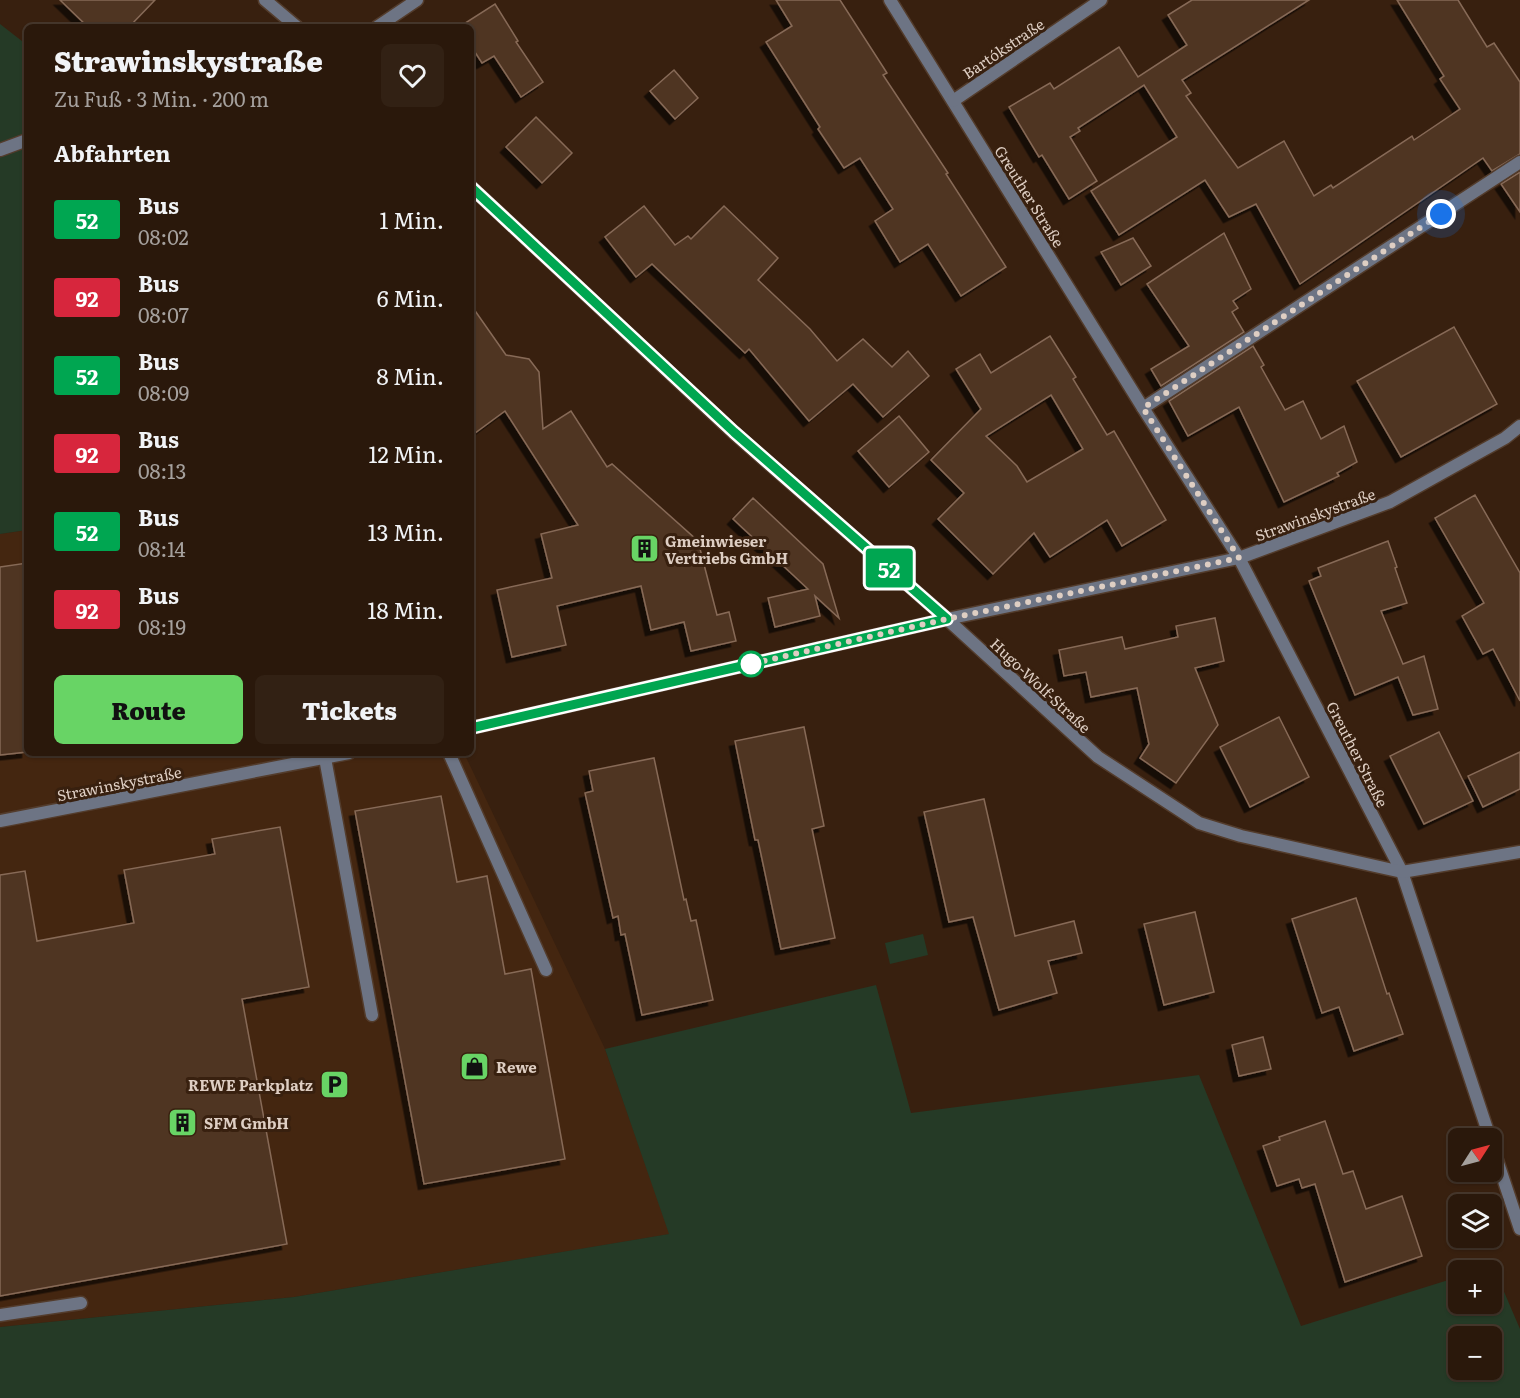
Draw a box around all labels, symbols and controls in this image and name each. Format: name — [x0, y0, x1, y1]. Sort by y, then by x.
street label: Bartókstraße — [958, 12, 1049, 84]
text: Strawinskystraße — [54, 39, 323, 81]
button: heart — [381, 44, 444, 107]
text: Zu Fuß · 3 Min. · 200 m — [54, 83, 269, 113]
text: Abfahrten — [54, 136, 171, 169]
street label: Greuther Straße — [989, 141, 1071, 252]
text: Bus — [138, 188, 179, 221]
your location — [1426, 199, 1456, 229]
text: 1 Min. — [380, 203, 444, 236]
text: 52 — [76, 204, 98, 235]
text: 08:02 — [138, 221, 189, 251]
text: Bus — [138, 266, 179, 299]
text: 6 Min. — [377, 281, 444, 314]
text: 92 — [75, 282, 99, 313]
text: 08:07 — [138, 299, 189, 329]
text: Bus — [138, 344, 179, 377]
text: 8 Min. — [376, 359, 444, 392]
text: 52 — [76, 360, 98, 391]
text: 08:09 — [138, 377, 189, 407]
text: Bus — [138, 422, 179, 455]
text: 12 Min. — [368, 437, 444, 470]
text: 92 — [75, 438, 99, 469]
text: 08:13 — [138, 455, 186, 485]
street label: Strawinskystraße — [1252, 481, 1379, 546]
text: Bus — [138, 500, 179, 533]
text: 13 Min. — [368, 515, 444, 548]
text: 52 — [76, 516, 98, 547]
place label: Gmeinwieser Vertriebs GmbH — [665, 529, 788, 569]
text: 08:14 — [138, 533, 186, 563]
building icon: Gmeinwieser Vertriebs GmbH — [628, 533, 660, 565]
line badge: 52 — [862, 548, 916, 588]
text: 52 — [878, 553, 900, 584]
text: Bus — [138, 578, 179, 611]
text: 18 Min. — [367, 593, 444, 626]
text: 92 — [75, 594, 99, 625]
text: 08:19 — [138, 611, 186, 641]
street label: Hugo-Wolf-Straße — [985, 632, 1097, 738]
unlabelled marker — [738, 651, 764, 677]
button: Route — [54, 675, 243, 744]
button: Tickets — [255, 675, 444, 744]
street label: Greuther Straße — [1321, 697, 1395, 811]
street label: Strawinskystraße — [55, 760, 183, 806]
shop icon: Rewe — [459, 1050, 491, 1082]
place label: Rewe — [496, 1055, 537, 1078]
parking icon: REWE Parkplatz — [318, 1068, 350, 1100]
place label: REWE Parkplatz — [188, 1073, 313, 1096]
building icon: SFM GmbH — [167, 1106, 199, 1138]
place label: SFM GmbH — [204, 1111, 289, 1134]
north arrow — [1448, 1128, 1502, 1182]
map controls — [1448, 1128, 1502, 1380]
button: layers — [1448, 1194, 1502, 1248]
button: + — [1448, 1260, 1502, 1314]
button: − — [1448, 1326, 1502, 1380]

